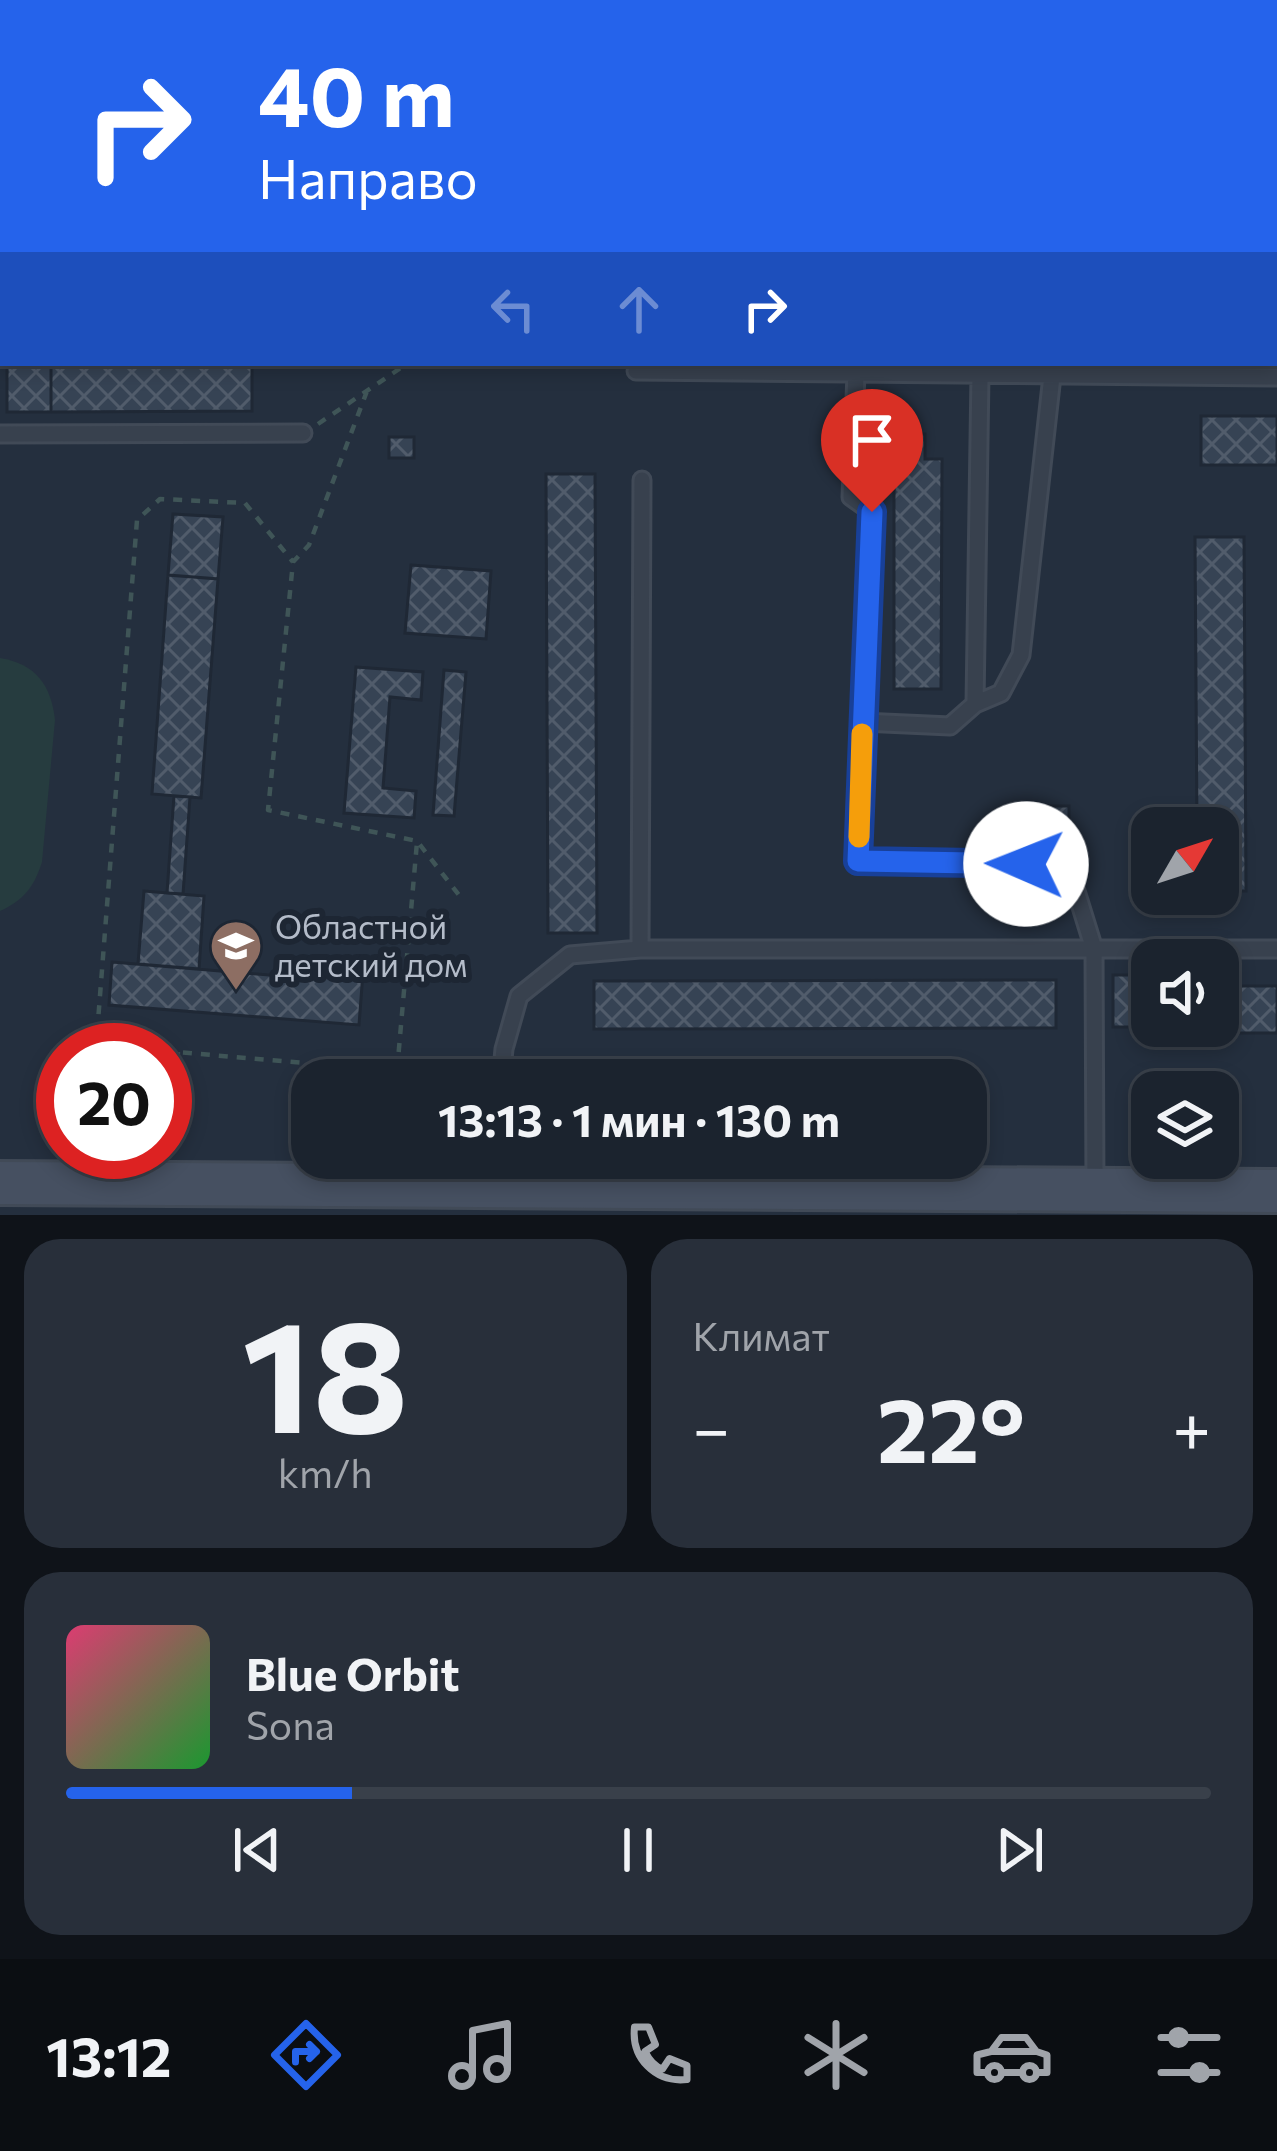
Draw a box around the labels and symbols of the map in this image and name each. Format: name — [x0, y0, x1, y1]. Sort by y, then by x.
pin — [821, 389, 923, 512]
position arrow — [963, 801, 1089, 927]
north arrow — [1131, 807, 1239, 915]
place label: Областной детский дом — [275, 905, 468, 984]
school or university icon: Областной детский дом — [208, 918, 264, 992]
speed limit sign: 20 — [36, 1023, 192, 1179]

